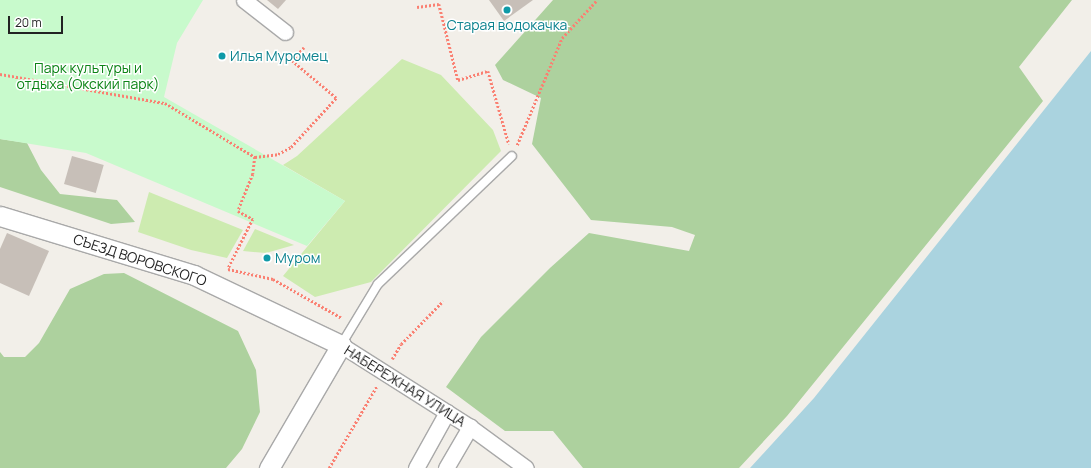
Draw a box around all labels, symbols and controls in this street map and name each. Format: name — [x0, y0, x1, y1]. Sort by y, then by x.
marker: Старая водокачка — [502, 5, 512, 15]
scale bar — [10, 8, 65, 34]
text: 20 m — [15, 14, 42, 31]
place label: Старая водокачка — [447, 17, 567, 33]
place label: Илья Муромец — [230, 48, 328, 64]
marker: Илья Муромец — [217, 51, 227, 61]
park label: Парк культуры и отдыха (Окский парк) — [17, 60, 159, 92]
street label: СЪЕЗД ВОРОВСКОГО — [71, 231, 209, 289]
place label: Муром — [275, 250, 320, 266]
marker: Муром — [262, 253, 272, 263]
street label: НАБЕРЕЖНАЯ УЛИЦА — [341, 342, 469, 430]

